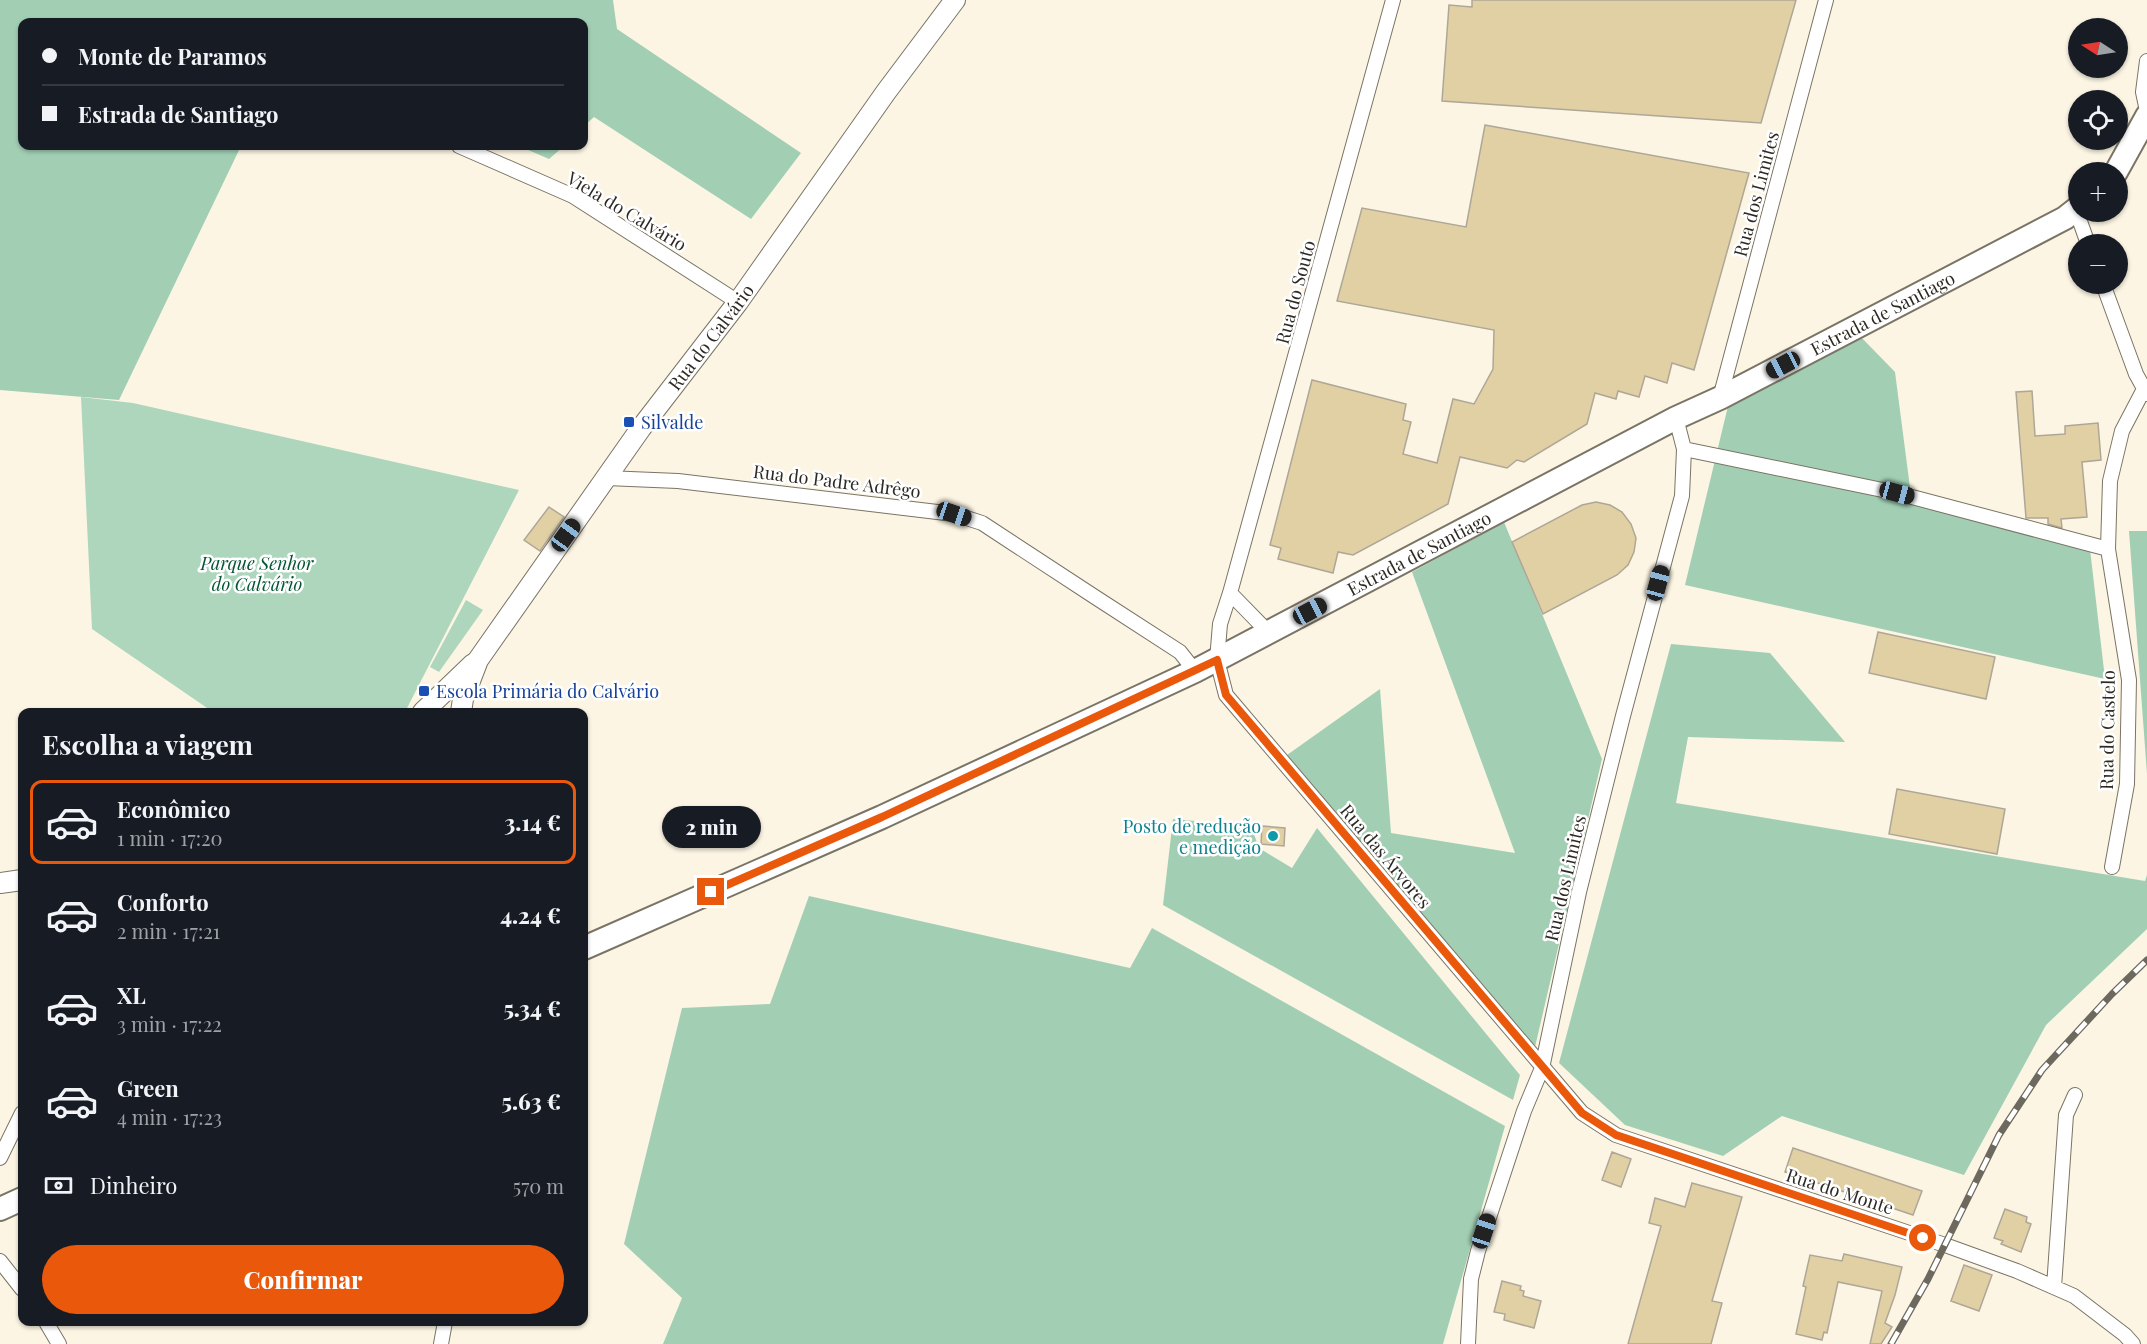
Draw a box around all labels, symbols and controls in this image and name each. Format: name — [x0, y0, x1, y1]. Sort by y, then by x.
north arrow — [2068, 18, 2128, 78]
map controls — [2068, 18, 2128, 294]
text: Monte de Paramos — [78, 41, 267, 71]
button: locate — [2068, 90, 2128, 150]
text: Estrada de Santiago — [78, 99, 279, 129]
street label: Rua dos Limites — [1728, 129, 1784, 259]
button: + — [2068, 162, 2128, 222]
street label: Viela do Calvário — [562, 165, 691, 256]
button: − — [2068, 234, 2128, 294]
street label: Rua do Souto — [1270, 237, 1320, 347]
street label: Estrada de Santiago — [1806, 266, 1959, 361]
street label: Rua do Calvário — [662, 279, 759, 395]
car — [1763, 349, 1803, 381]
place label: Silvalde — [641, 410, 703, 434]
marker: Silvalde — [622, 415, 636, 429]
street label: Rua do Padre Adrêgo — [752, 459, 922, 503]
car — [1877, 480, 1917, 506]
car — [934, 500, 974, 528]
street label: Estrada de Santiago — [1343, 505, 1495, 601]
car — [548, 515, 584, 555]
park label: Parque Senhor do Calvário — [200, 551, 315, 596]
car — [1645, 563, 1671, 603]
car — [1290, 595, 1330, 627]
street label: Rua do Castelo — [2094, 670, 2120, 790]
place label: Escola Primária do Calvário — [436, 679, 659, 703]
marker: Escola Primária do Calvário — [417, 684, 431, 698]
text: Escolha a viagem — [42, 726, 253, 762]
text: Econômico — [117, 794, 230, 824]
icon: car — [45, 795, 99, 849]
street label: Rua das Árvores — [1335, 799, 1437, 913]
callout: 2 min — [662, 805, 760, 847]
text: 3.14 € — [504, 807, 561, 837]
text: 2 min — [685, 813, 738, 840]
street label: Rua dos Limites — [1539, 813, 1591, 943]
place label: Posto de redução e medição — [1123, 814, 1261, 859]
text: 1 min · 17:20 — [117, 824, 223, 851]
marker: Posto de redução e medição — [1266, 829, 1280, 843]
route end — [697, 878, 724, 905]
text: Conforto — [117, 887, 209, 917]
icon: car — [45, 888, 99, 942]
text: 4.24 € — [500, 900, 561, 930]
text: 2 min · 17:21 — [117, 917, 220, 944]
text: XL — [117, 980, 146, 1010]
icon: car — [45, 981, 99, 1035]
text: 5.34 € — [503, 993, 561, 1023]
text: 3 min · 17:22 — [117, 1010, 222, 1037]
text: Green — [117, 1073, 179, 1103]
icon: car — [45, 1074, 99, 1128]
text: 5.63 € — [502, 1086, 561, 1116]
text: 4 min · 17:23 — [117, 1103, 222, 1130]
street label: Rua do Monte — [1783, 1162, 1897, 1220]
icon: cash — [42, 1169, 75, 1202]
text: Dinheiro — [90, 1170, 177, 1200]
text: 570 m — [513, 1172, 564, 1199]
car — [1470, 1211, 1498, 1251]
route start — [1909, 1224, 1936, 1251]
button: Confirmar — [42, 1245, 564, 1314]

